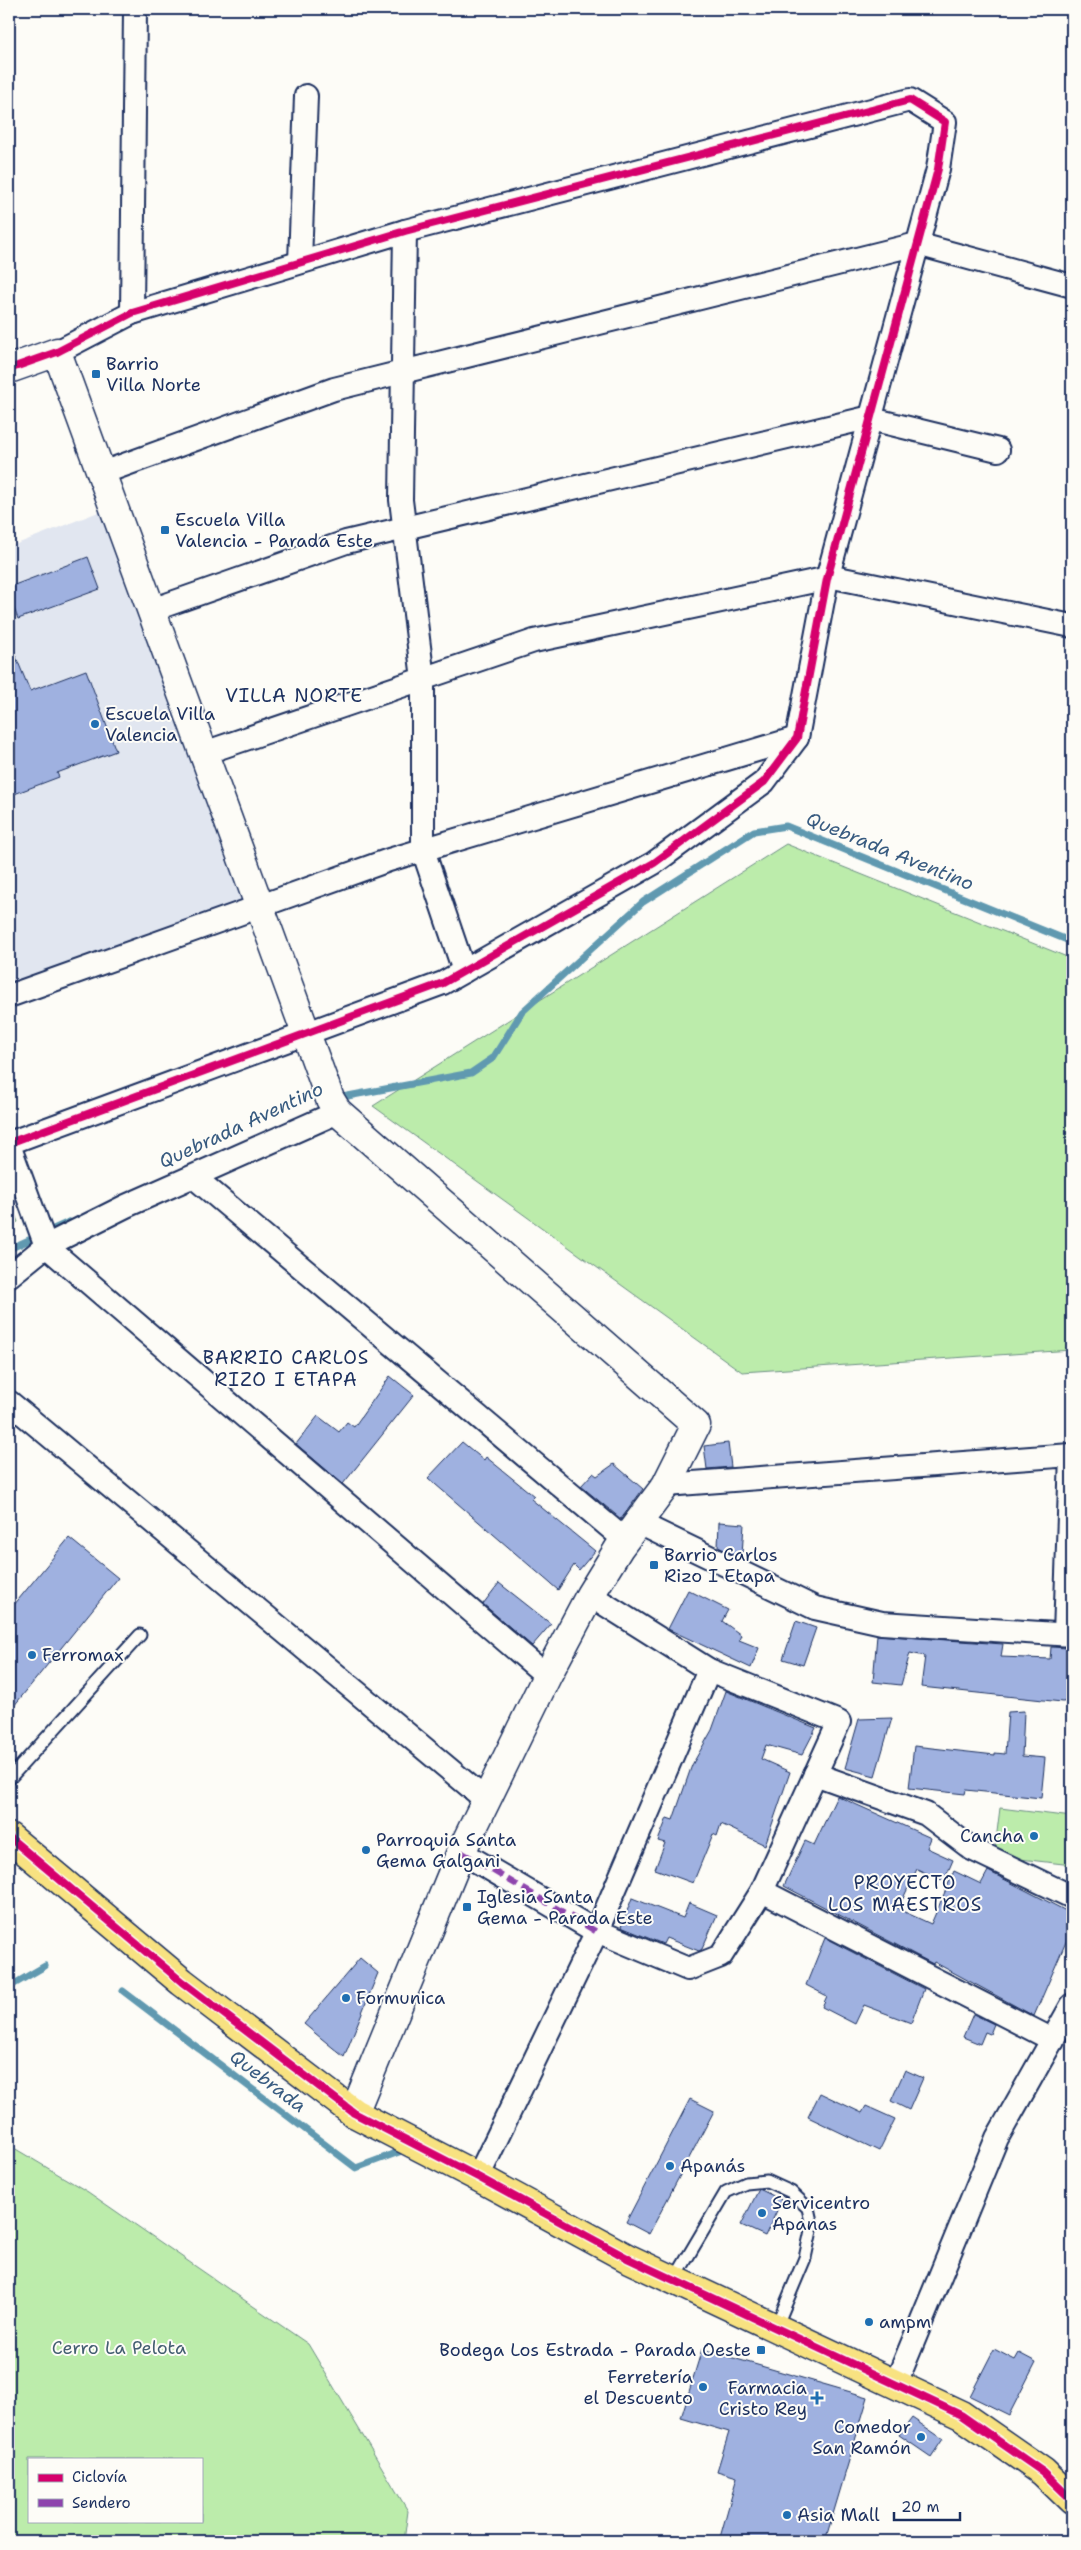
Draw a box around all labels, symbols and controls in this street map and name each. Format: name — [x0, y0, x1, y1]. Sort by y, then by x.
place label: Barrio Villa Norte — [106, 352, 201, 397]
marker: Barrio Villa Norte — [90, 368, 102, 380]
place label: Escuela Villa Valencia - Parada Este — [175, 508, 373, 553]
marker: Escuela Villa Valencia - Parada Este — [159, 524, 171, 536]
district label: VILLA NORTE — [225, 683, 363, 708]
place label: Escuela Villa Valencia — [105, 702, 215, 747]
marker: Escuela Villa Valencia — [89, 718, 101, 730]
water label: Quebrada Aventino — [803, 806, 977, 896]
water label: Quebrada Aventino — [155, 1076, 327, 1174]
district label: BARRIO CARLOS RIZO I ETAPA — [203, 1345, 369, 1392]
place label: Barrio Carlos Rizo I Etapa — [664, 1543, 778, 1588]
marker: Barrio Carlos Rizo I Etapa — [648, 1559, 660, 1571]
place label: Ferromax — [42, 1643, 124, 1667]
marker: Ferromax — [26, 1649, 38, 1661]
place label: Cancha — [960, 1824, 1024, 1848]
place label: Parroquia Santa Gema Galgani — [376, 1828, 516, 1873]
marker: Cancha — [1028, 1830, 1040, 1842]
marker: Parroquia Santa Gema Galgani — [360, 1844, 372, 1856]
district label: PROYECTO LOS MAESTROS — [828, 1870, 982, 1917]
place label: Iglesia Santa Gema - Parada Este — [477, 1885, 653, 1930]
marker: Iglesia Santa Gema - Parada Este — [461, 1901, 473, 1913]
place label: Formunica — [356, 1986, 445, 2010]
marker: Formunica — [340, 1992, 352, 2004]
water label: Quebrada — [225, 2044, 311, 2118]
place label: Apanás — [680, 2154, 746, 2178]
marker: Apanás — [664, 2160, 676, 2172]
place label: Servicentro Apanas — [772, 2191, 870, 2236]
marker: Servicentro Apanas — [756, 2207, 768, 2219]
place label: ampm — [879, 2310, 931, 2334]
marker: ampm — [863, 2316, 875, 2328]
park label: Cerro La Pelota — [52, 2336, 186, 2360]
place label: Bodega Los Estrada - Parada Oeste — [439, 2338, 751, 2362]
marker: Bodega Los Estrada - Parada Oeste — [755, 2344, 767, 2356]
place label: Ferretería el Descuento — [583, 2365, 693, 2410]
place label: Farmacia Cristo Rey — [719, 2376, 807, 2421]
marker: Ferretería el Descuento — [697, 2381, 709, 2393]
marker: Farmacia Cristo Rey — [811, 2392, 823, 2404]
place label: Comedor San Ramón — [812, 2415, 911, 2460]
marker: Comedor San Ramón — [915, 2431, 927, 2443]
legend — [28, 2458, 202, 2522]
text: Ciclovía — [72, 2467, 128, 2487]
scale bar — [894, 2490, 960, 2522]
text: Sendero — [72, 2493, 131, 2513]
text: 20 m — [901, 2497, 940, 2517]
place label: Asia Mall — [797, 2503, 880, 2527]
marker: Asia Mall — [781, 2509, 793, 2521]

